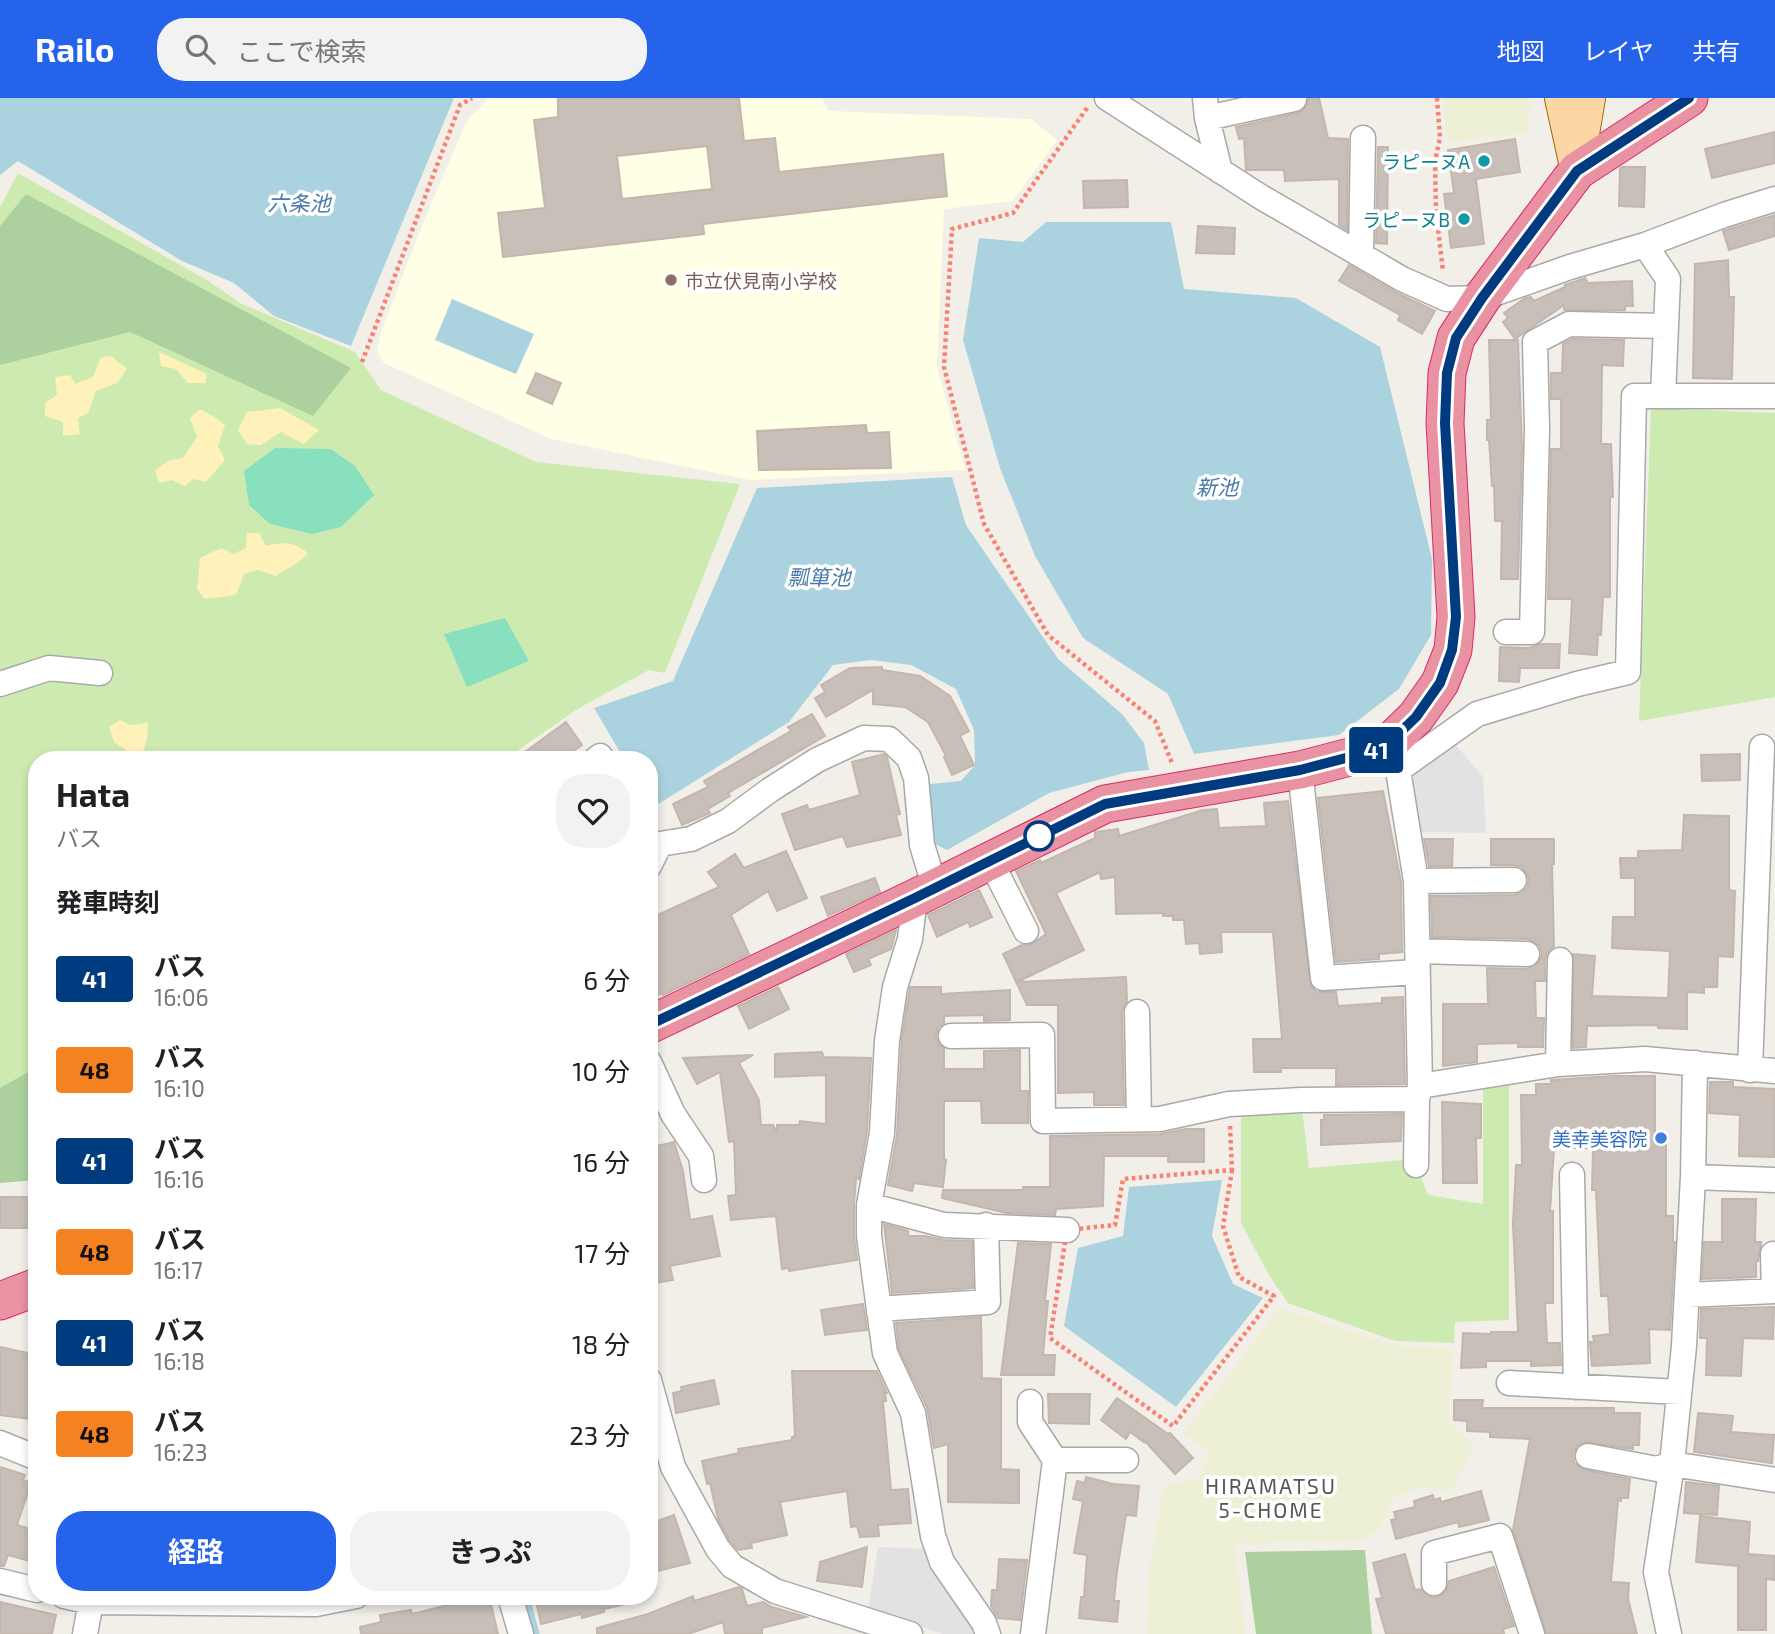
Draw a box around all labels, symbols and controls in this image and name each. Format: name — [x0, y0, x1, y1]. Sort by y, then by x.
search box — [157, 18, 647, 81]
text: Railo — [35, 29, 115, 69]
icon: search — [181, 30, 219, 68]
text: ここで検索 — [237, 35, 367, 66]
text: 地図 — [1497, 36, 1545, 65]
text: レイヤ — [1583, 36, 1654, 65]
text: 共有 — [1692, 36, 1740, 65]
place label: ラピーヌA — [1382, 150, 1470, 173]
marker: ラピーヌA — [1476, 153, 1492, 169]
water label: 六条池 — [268, 190, 332, 215]
place label: ラピーヌB — [1362, 208, 1450, 231]
marker: ラピーヌB — [1456, 211, 1472, 227]
place label: 市立伏見南小学校 — [685, 269, 837, 292]
marker: 市立伏見南小学校 — [663, 272, 679, 288]
water label: 新池 — [1196, 474, 1240, 499]
water label: 瓢箪池 — [788, 564, 852, 589]
line badge: 41 — [1344, 727, 1408, 773]
text: 41 — [1363, 735, 1389, 764]
text: Hata — [56, 774, 130, 814]
button: heart — [556, 774, 630, 848]
unlabelled marker — [1024, 821, 1054, 851]
text: バス — [56, 824, 102, 852]
text: 発車時刻 — [56, 886, 160, 917]
text: バス — [154, 950, 206, 981]
text: 41 — [82, 964, 107, 993]
text: 6 分 — [583, 964, 630, 995]
text: 16:06 — [154, 983, 209, 1011]
text: バス — [154, 1041, 206, 1072]
text: 48 — [79, 1055, 110, 1084]
text: 10 分 — [572, 1055, 630, 1086]
text: 16:10 — [154, 1074, 205, 1102]
place label: 美幸美容院 — [1552, 1127, 1647, 1150]
marker: 美幸美容院 — [1653, 1130, 1669, 1146]
text: バス — [154, 1132, 206, 1163]
text: 41 — [82, 1146, 107, 1175]
text: 16 分 — [573, 1146, 630, 1177]
text: 16:16 — [154, 1165, 204, 1193]
text: バス — [154, 1223, 206, 1254]
text: 48 — [79, 1237, 110, 1266]
text: 17 分 — [575, 1237, 630, 1268]
text: 16:17 — [154, 1256, 203, 1284]
text: バス — [154, 1314, 206, 1345]
text: 41 — [82, 1328, 107, 1357]
text: 18 分 — [572, 1328, 630, 1359]
text: 16:18 — [154, 1347, 205, 1375]
text: バス — [154, 1405, 206, 1436]
text: 48 — [79, 1419, 110, 1448]
text: 23 分 — [569, 1419, 630, 1450]
text: 16:23 — [154, 1438, 207, 1466]
district label: HIRAMATSU 5-CHOME — [1205, 1473, 1337, 1522]
button: 経路 — [56, 1511, 336, 1591]
button: きっぷ — [350, 1511, 630, 1591]

